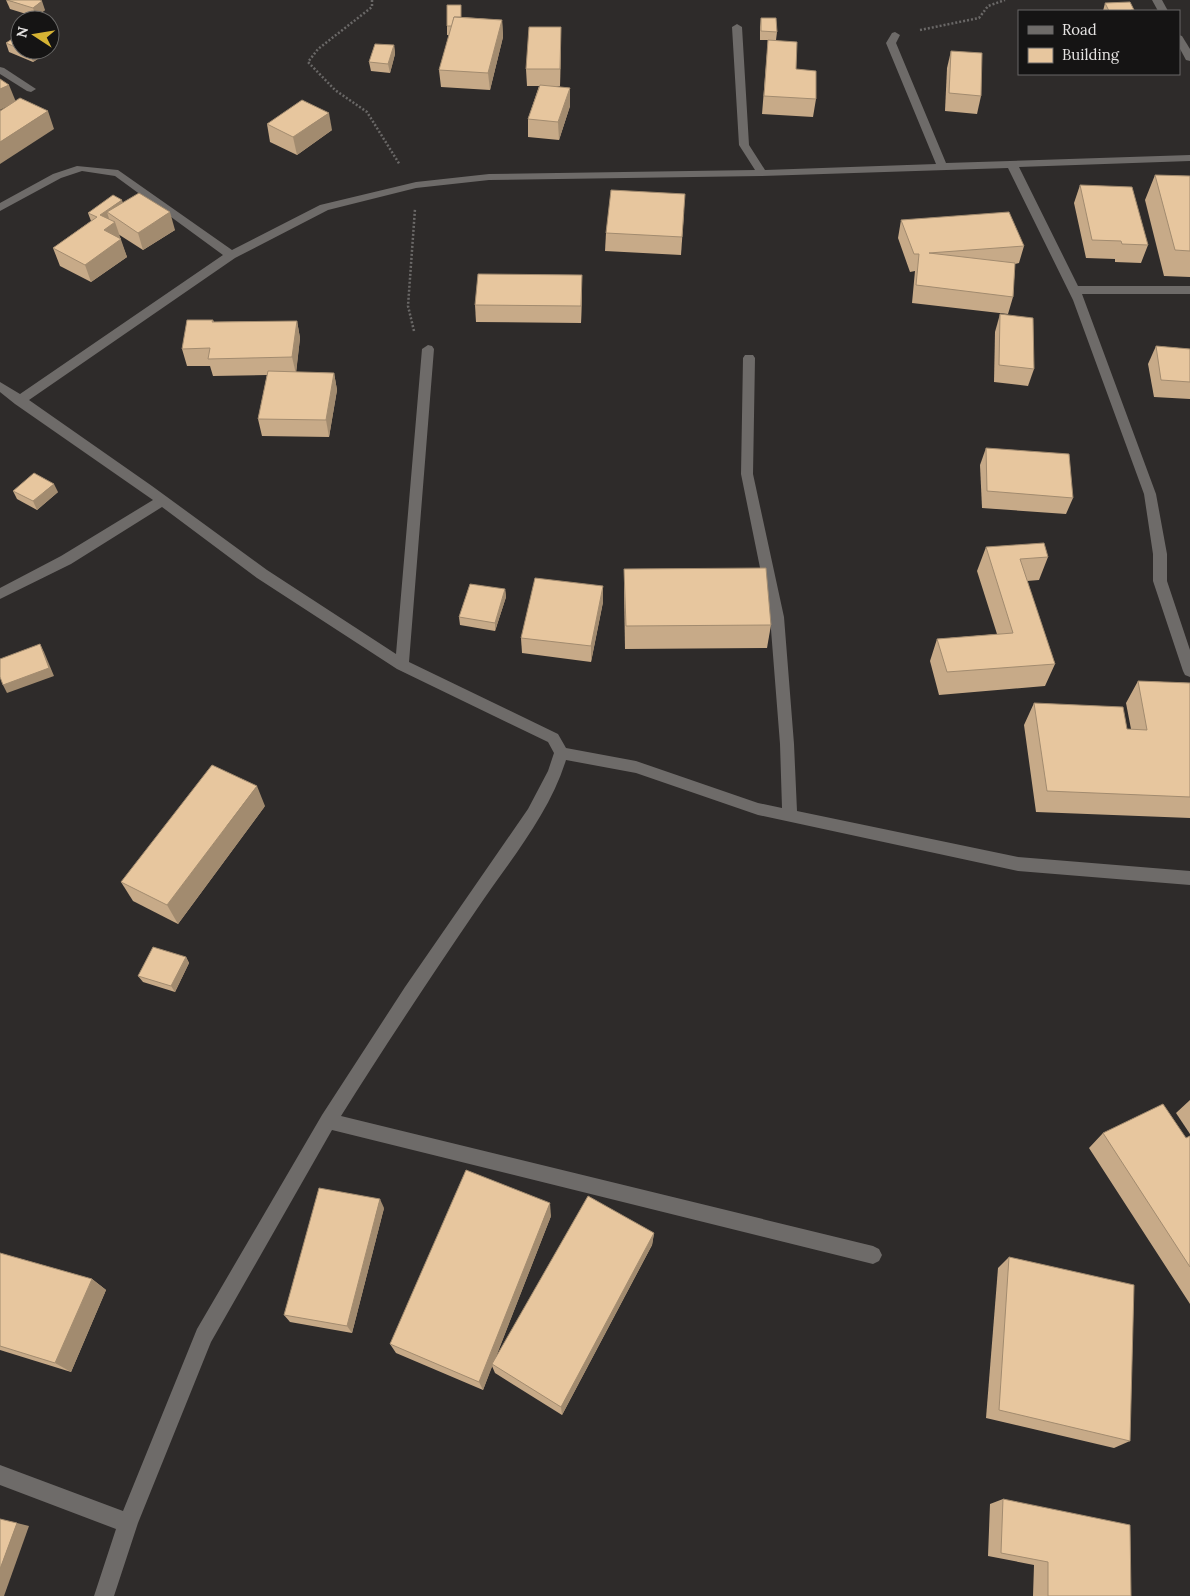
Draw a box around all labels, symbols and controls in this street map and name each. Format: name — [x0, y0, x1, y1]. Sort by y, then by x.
north arrow — [10, 10, 60, 60]
legend — [1018, 10, 1180, 75]
text: Road — [1062, 20, 1097, 39]
text: N — [12, 25, 32, 39]
text: Building — [1062, 45, 1120, 64]

